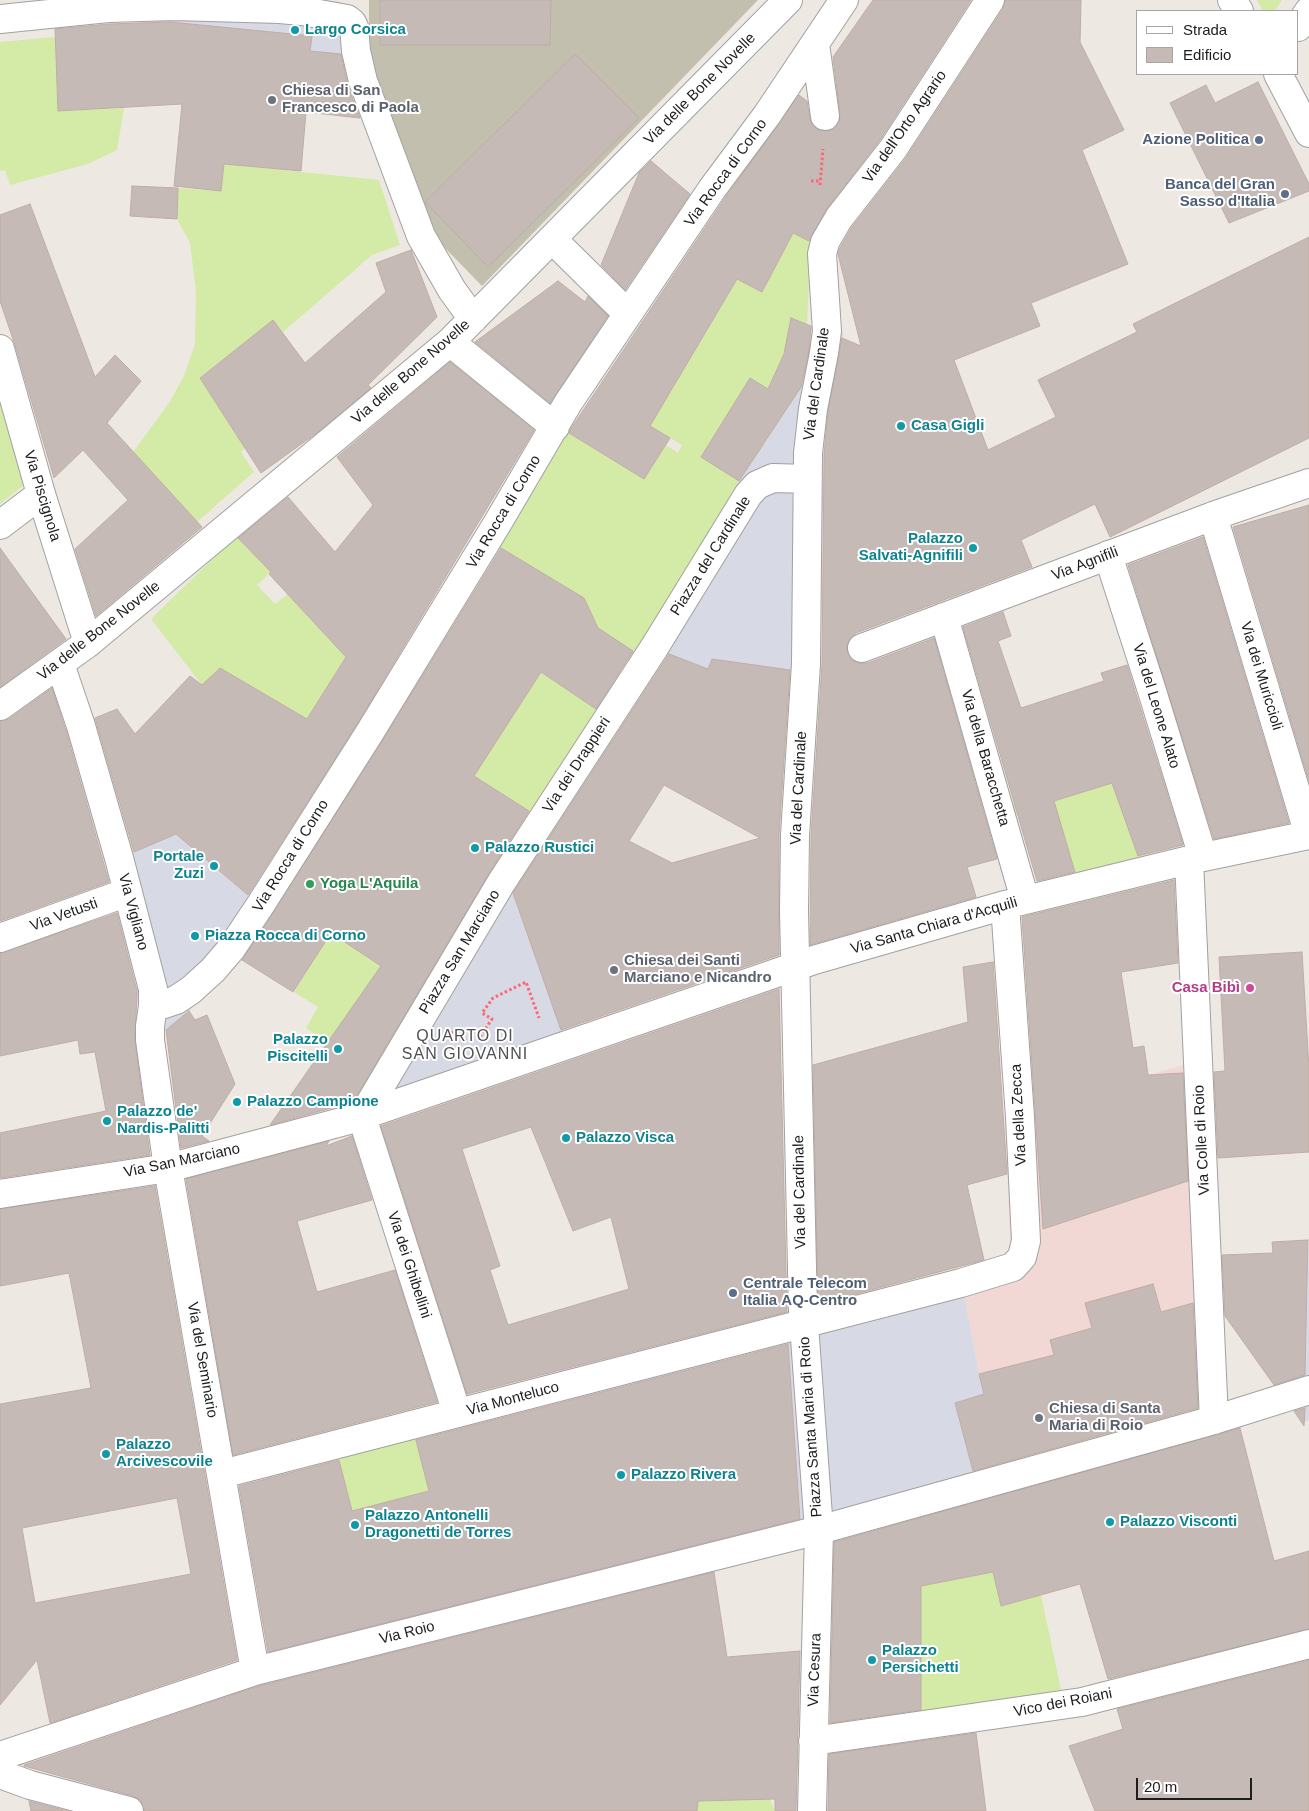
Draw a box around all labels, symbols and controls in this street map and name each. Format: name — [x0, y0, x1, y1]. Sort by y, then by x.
legend — [1136, 10, 1299, 75]
place label: Largo Corsica — [305, 21, 406, 39]
text: Strada — [1183, 21, 1227, 38]
marker: Largo Corsica — [289, 24, 301, 36]
street label: Via delle Bone Novelle — [640, 29, 760, 149]
text: Edificio — [1183, 46, 1231, 63]
street label: Via dell'Orto Agrario — [859, 67, 951, 187]
place label: Chiesa di San Francesco di Paola — [282, 82, 419, 117]
marker: Chiesa di San Francesco di Paola — [266, 94, 278, 106]
street label: Via Rocca di Corno — [681, 116, 771, 230]
place label: Azione Politica — [1142, 131, 1249, 149]
marker: Azione Politica — [1253, 134, 1265, 146]
place label: Banca del Gran Sasso d'Italia — [1165, 176, 1275, 211]
marker: Banca del Gran Sasso d'Italia — [1279, 188, 1291, 200]
street label: Via delle Bone Novelle — [348, 316, 474, 428]
street label: Via del Cardinale — [800, 326, 834, 442]
place label: Casa Gigli — [911, 417, 984, 435]
marker: Casa Gigli — [895, 420, 907, 432]
street label: Via Piscignola — [20, 448, 64, 544]
street label: Via Rocca di Corno — [463, 452, 545, 572]
street label: Piazza del Cardinale — [667, 493, 755, 619]
place label: Palazzo Salvati-Agnifili — [859, 530, 963, 565]
marker: Palazzo Salvati-Agnifili — [967, 542, 979, 554]
street label: Via Agnifili — [1049, 543, 1121, 585]
street label: Via delle Bone Novelle — [34, 578, 164, 684]
street label: Via dei Muriccioli — [1236, 620, 1286, 732]
street label: Via del Leone Alato — [1128, 641, 1184, 771]
street label: Via della Baracchetta — [957, 688, 1013, 828]
street label: Via dei Drappieri — [539, 714, 615, 816]
street label: Via del Cardinale — [787, 731, 811, 845]
street label: Via Rocca di Corno — [249, 797, 333, 915]
place label: Palazzo Rustici — [485, 839, 594, 857]
marker: Palazzo Rustici — [469, 842, 481, 854]
place label: Portale Zuzi — [153, 848, 204, 883]
marker: Portale Zuzi — [208, 860, 220, 872]
street label: Via Vigliano — [114, 872, 152, 952]
place label: Yoga L'Aquila — [320, 875, 418, 893]
marker: Yoga L'Aquila — [304, 878, 316, 890]
street label: Piazza San Marciano — [416, 887, 504, 1017]
street label: Via Vetusti — [28, 894, 100, 936]
street label: Via Santa Chiara d'Acquili — [849, 894, 1019, 958]
place label: Piazza Rocca di Corno — [205, 927, 366, 945]
marker: Piazza Rocca di Corno — [189, 930, 201, 942]
place label: Chiesa dei Santi Marciano e Nicandro — [624, 952, 772, 987]
marker: Chiesa dei Santi Marciano e Nicandro — [608, 964, 620, 976]
place label: Casa Bibì — [1172, 979, 1240, 997]
marker: Casa Bibì — [1244, 982, 1256, 994]
district label: QUARTO DI SAN GIOVANNI — [400, 1027, 530, 1065]
place label: Palazzo Piscitelli — [267, 1031, 328, 1066]
marker: Palazzo Piscitelli — [332, 1043, 344, 1055]
street label: Via della Zecca — [1007, 1063, 1031, 1167]
street label: Via Colle di Roio — [1190, 1084, 1214, 1196]
place label: Palazzo Campione — [247, 1093, 379, 1111]
marker: Palazzo Campione — [231, 1096, 243, 1108]
place label: Palazzo de' Nardis-Palitti — [117, 1103, 210, 1138]
marker: Palazzo de' Nardis-Palitti — [101, 1115, 113, 1127]
place label: Palazzo Visca — [576, 1129, 674, 1147]
marker: Palazzo Visca — [560, 1132, 572, 1144]
street label: Via del Cardinale — [790, 1135, 810, 1249]
street label: Via San Marciano — [122, 1140, 242, 1182]
street label: Via dei Ghibellini — [383, 1209, 435, 1321]
place label: Centrale Telecom Italia AQ-Centro — [743, 1275, 867, 1310]
marker: Centrale Telecom Italia AQ-Centro — [727, 1287, 739, 1299]
street label: Via del Seminario — [183, 1301, 221, 1419]
street label: Piazza Santa Maria di Roio — [796, 1336, 826, 1518]
street label: Via Monteluco — [465, 1378, 561, 1420]
place label: Chiesa di Santa Maria di Roio — [1049, 1400, 1161, 1435]
marker: Chiesa di Santa Maria di Roio — [1033, 1412, 1045, 1424]
place label: Palazzo Arcivescovile — [116, 1436, 213, 1471]
marker: Palazzo Arcivescovile — [100, 1448, 112, 1460]
place label: Palazzo Rivera — [631, 1466, 736, 1484]
marker: Palazzo Rivera — [615, 1469, 627, 1481]
place label: Palazzo Antonelli Dragonetti de Torres — [365, 1507, 511, 1542]
place label: Palazzo Visconti — [1120, 1513, 1237, 1531]
marker: Palazzo Visconti — [1104, 1516, 1116, 1528]
marker: Palazzo Antonelli Dragonetti de Torres — [349, 1519, 361, 1531]
street label: Via Roio — [377, 1617, 437, 1649]
street label: Via Cesura — [805, 1633, 825, 1707]
place label: Palazzo Persichetti — [882, 1642, 959, 1677]
marker: Palazzo Persichetti — [866, 1654, 878, 1666]
street label: Vico dei Roiani — [1012, 1685, 1114, 1721]
scale bar — [1139, 1768, 1255, 1800]
text: 20 m — [1144, 1778, 1177, 1795]

